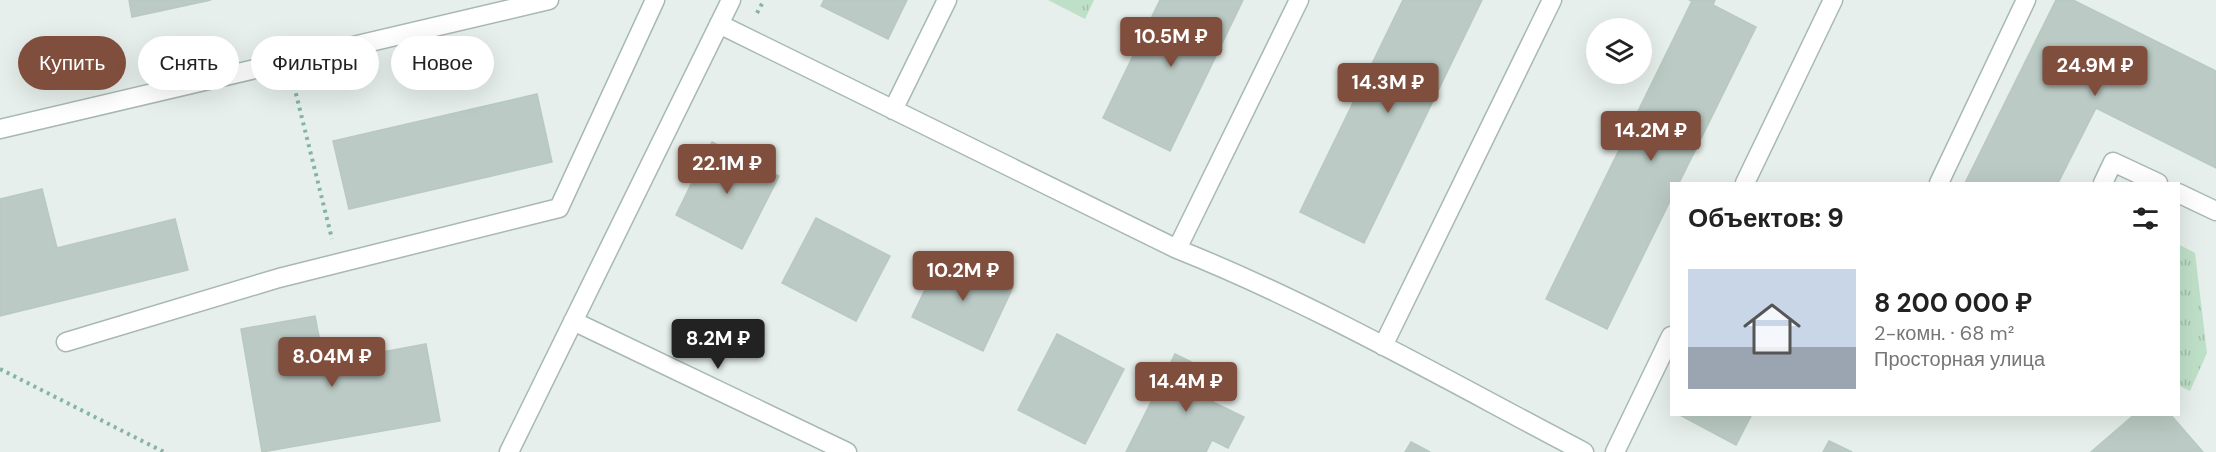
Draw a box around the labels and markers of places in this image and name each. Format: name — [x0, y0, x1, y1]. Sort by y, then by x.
pin: 10.5M ₽ — [1116, 17, 1226, 68]
pin: 24.9M ₽ — [2040, 46, 2150, 97]
pin: 14.3M ₽ — [1333, 63, 1443, 114]
pin: 14.2M ₽ — [1596, 111, 1706, 162]
pin: 22.1M ₽ — [672, 144, 782, 195]
pin: 10.2M ₽ — [908, 251, 1018, 302]
pin: 8.2M ₽ — [669, 319, 767, 370]
pin: 8.04M ₽ — [277, 337, 387, 388]
pin: 14.4M ₽ — [1131, 362, 1241, 413]

